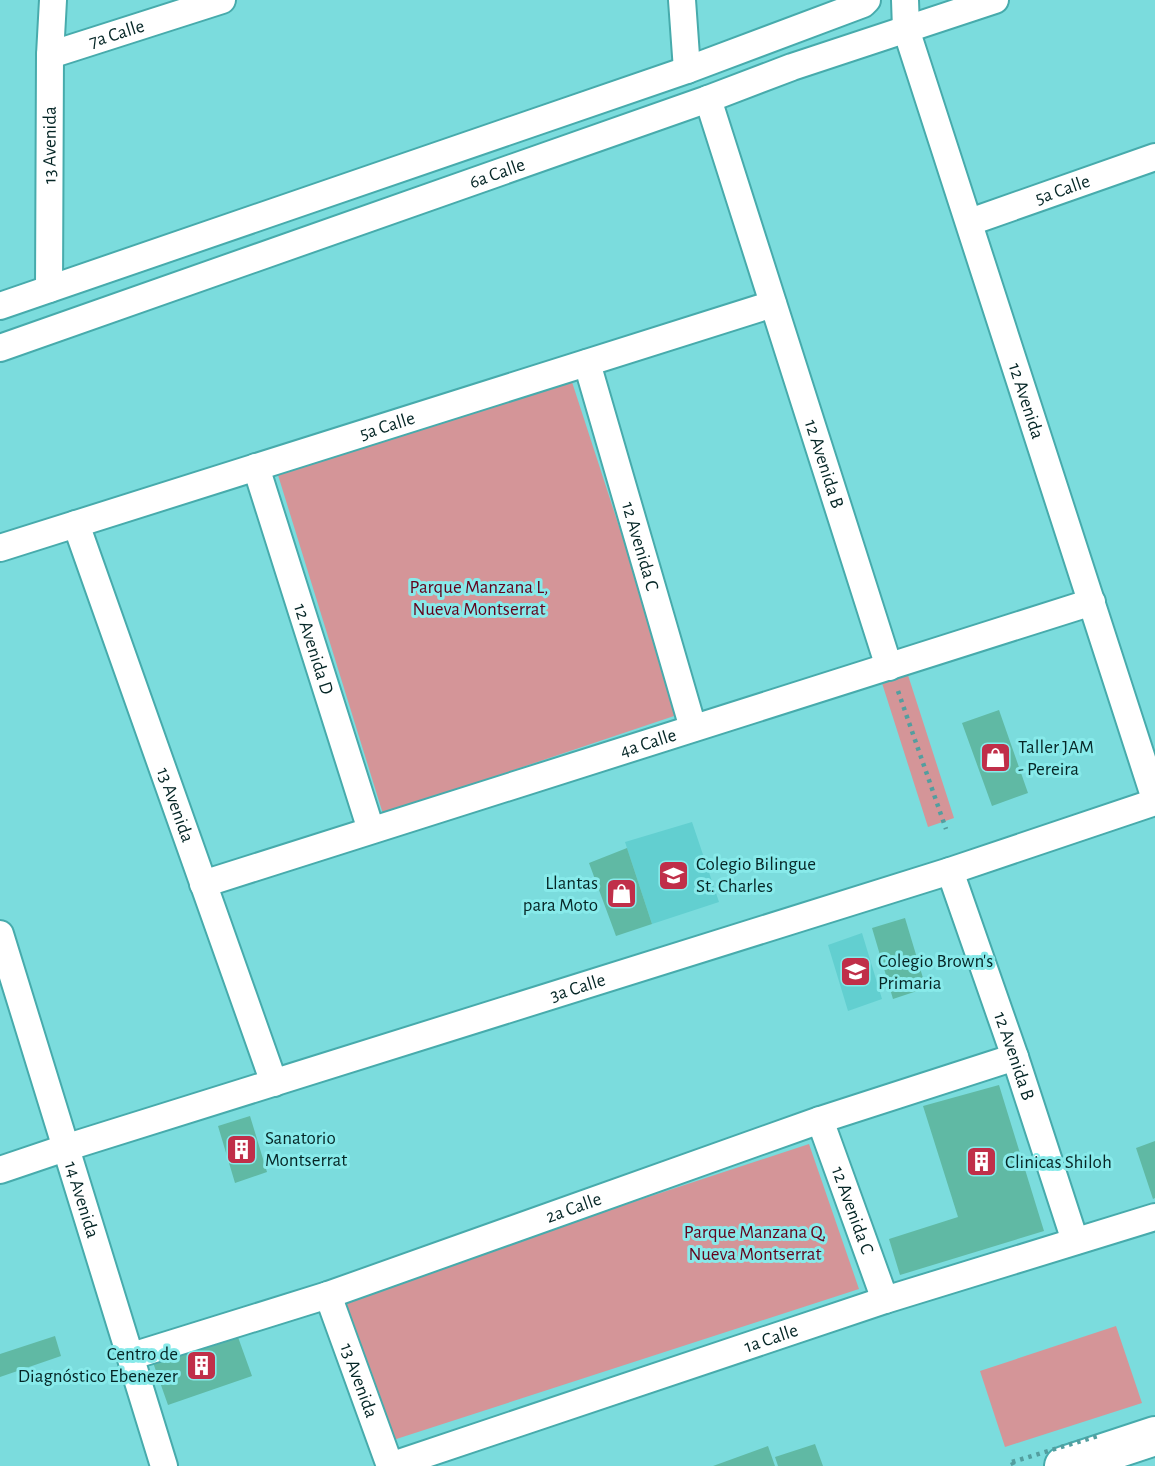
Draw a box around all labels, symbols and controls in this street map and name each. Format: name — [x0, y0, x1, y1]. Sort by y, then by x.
street label: 7a Calle — [87, 16, 147, 51]
street label: 13 Avenida — [40, 106, 59, 184]
street label: 6a Calle — [467, 155, 528, 192]
street label: 5a Calle — [1033, 171, 1092, 208]
street label: 12 Avenida — [1005, 361, 1047, 442]
street label: 5a Calle — [357, 408, 417, 443]
street label: 12 Avenida B — [801, 417, 847, 511]
street label: 12 Avenida C — [618, 500, 662, 593]
park label: Parque Manzana L, Nueva Montserrat — [410, 578, 548, 619]
street label: 12 Avenida D — [290, 601, 337, 697]
street label: 4a Calle — [618, 725, 679, 761]
place label: Taller JAM - Pereira — [1018, 738, 1094, 779]
shop icon: Taller JAM - Pereira — [978, 741, 1012, 775]
street label: 13 Avenida — [154, 765, 198, 845]
place label: Colegio Bilingue St. Charles — [696, 855, 816, 896]
school or university icon: Colegio Bilingue St. Charles — [656, 858, 690, 892]
place label: Llantas para Moto — [523, 874, 598, 915]
shop icon: Llantas para Moto — [604, 877, 638, 911]
place label: Colegio Brown's Primaria — [878, 952, 993, 993]
school or university icon: Colegio Brown's Primaria — [838, 955, 872, 989]
street label: 3a Calle — [548, 970, 608, 1005]
street label: 12 Avenida B — [991, 1010, 1038, 1103]
place label: Sanatorio Montserrat — [265, 1129, 347, 1170]
building icon: Sanatorio Montserrat — [225, 1132, 259, 1166]
building icon: Clinicas Shiloh — [965, 1145, 999, 1179]
place label: Clinicas Shiloh — [1005, 1153, 1112, 1172]
street label: 14 Avenida — [61, 1159, 103, 1240]
street label: 12 Avenida C — [828, 1164, 877, 1257]
street label: 2a Calle — [543, 1189, 604, 1226]
park label: Parque Manzana Q, Nueva Montserrat — [684, 1223, 826, 1264]
street label: 1a Calle — [742, 1320, 800, 1356]
street label: 13 Avenida — [337, 1341, 381, 1421]
place label: Centro de Diagnóstico Ebenezer — [18, 1345, 178, 1386]
building icon: Centro de Diagnóstico Ebenezer — [184, 1348, 218, 1382]

